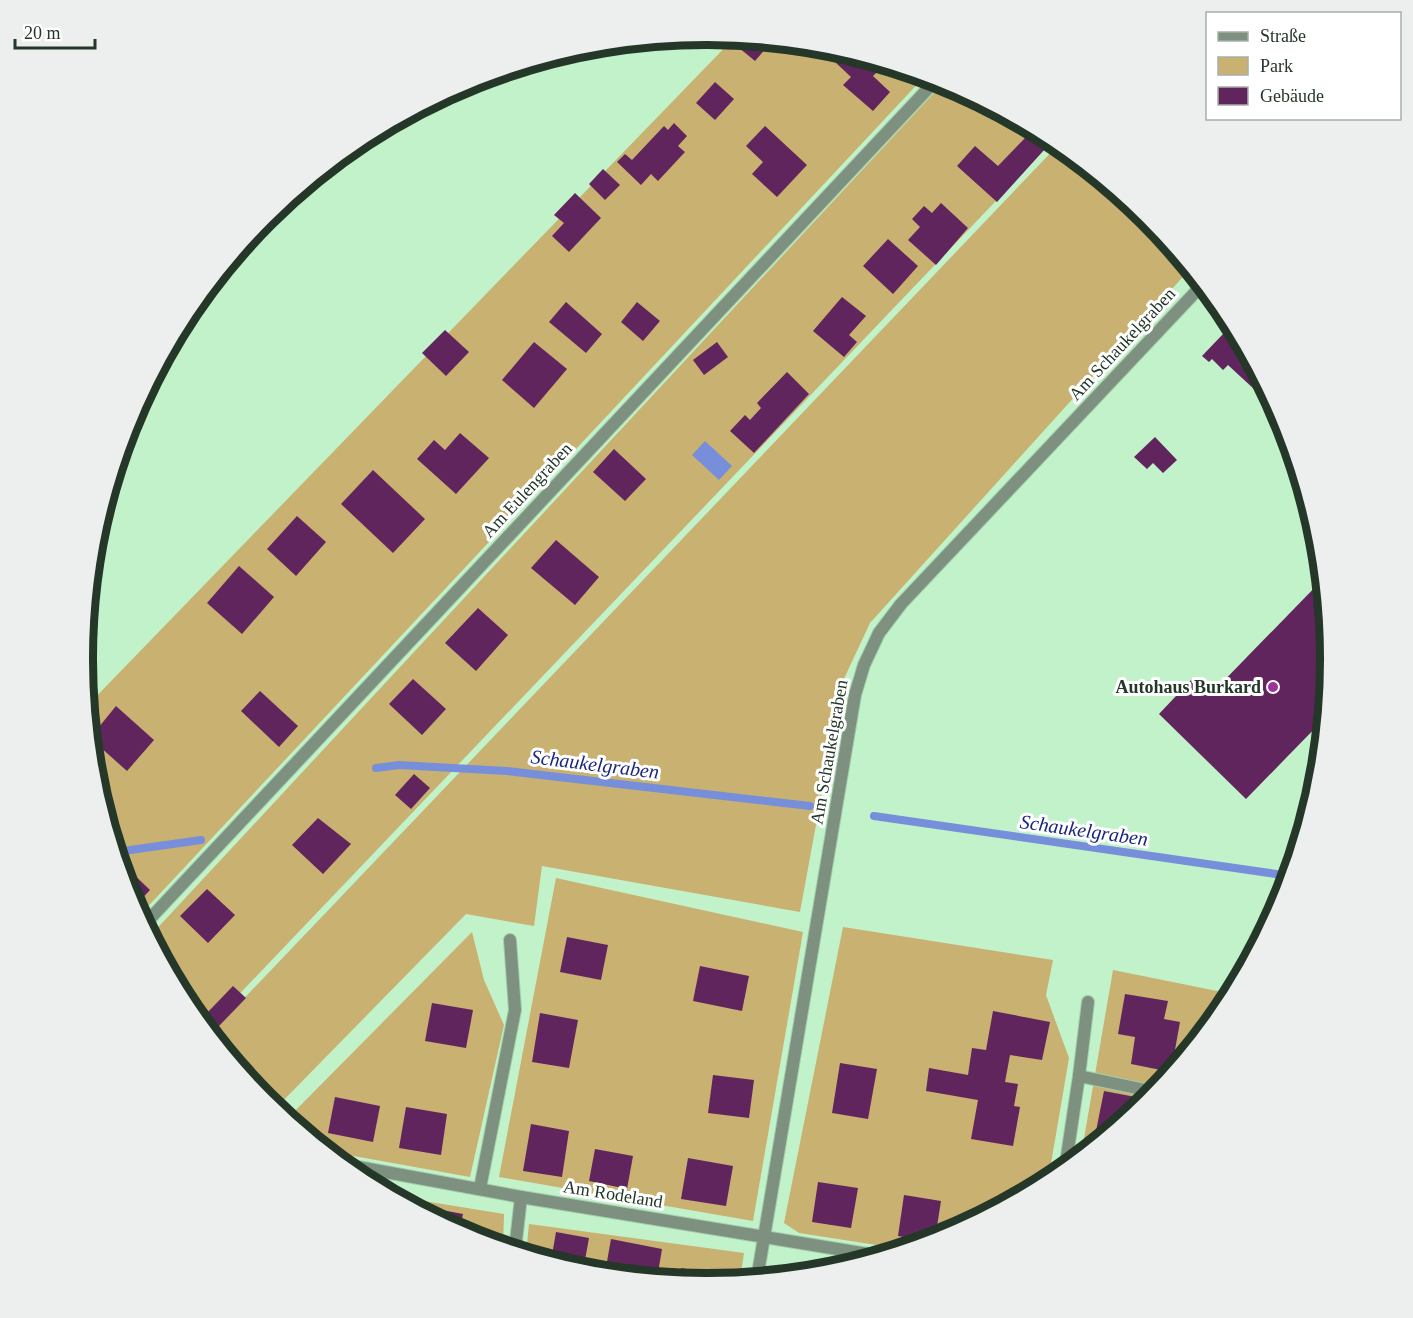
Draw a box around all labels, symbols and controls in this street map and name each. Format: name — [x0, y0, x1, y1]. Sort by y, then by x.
scale bar — [15, 12, 94, 50]
legend — [1206, 12, 1401, 120]
text: 20 m — [24, 23, 61, 43]
text: Straße — [1260, 26, 1306, 46]
text: Park — [1260, 56, 1293, 76]
text: Gebäude — [1260, 86, 1324, 106]
street label: Am Schaukelgraben — [1065, 284, 1179, 404]
street label: Am Eulengraben — [478, 438, 576, 542]
place label: Autohaus Burkard — [1115, 677, 1261, 697]
street label: Am Schaukelgraben — [806, 678, 852, 826]
marker: Autohaus Burkard — [1266, 680, 1280, 694]
water label: Schaukelgraben — [530, 745, 660, 784]
water label: Schaukelgraben — [1019, 810, 1149, 851]
street label: Am Rodeland — [562, 1176, 664, 1212]

